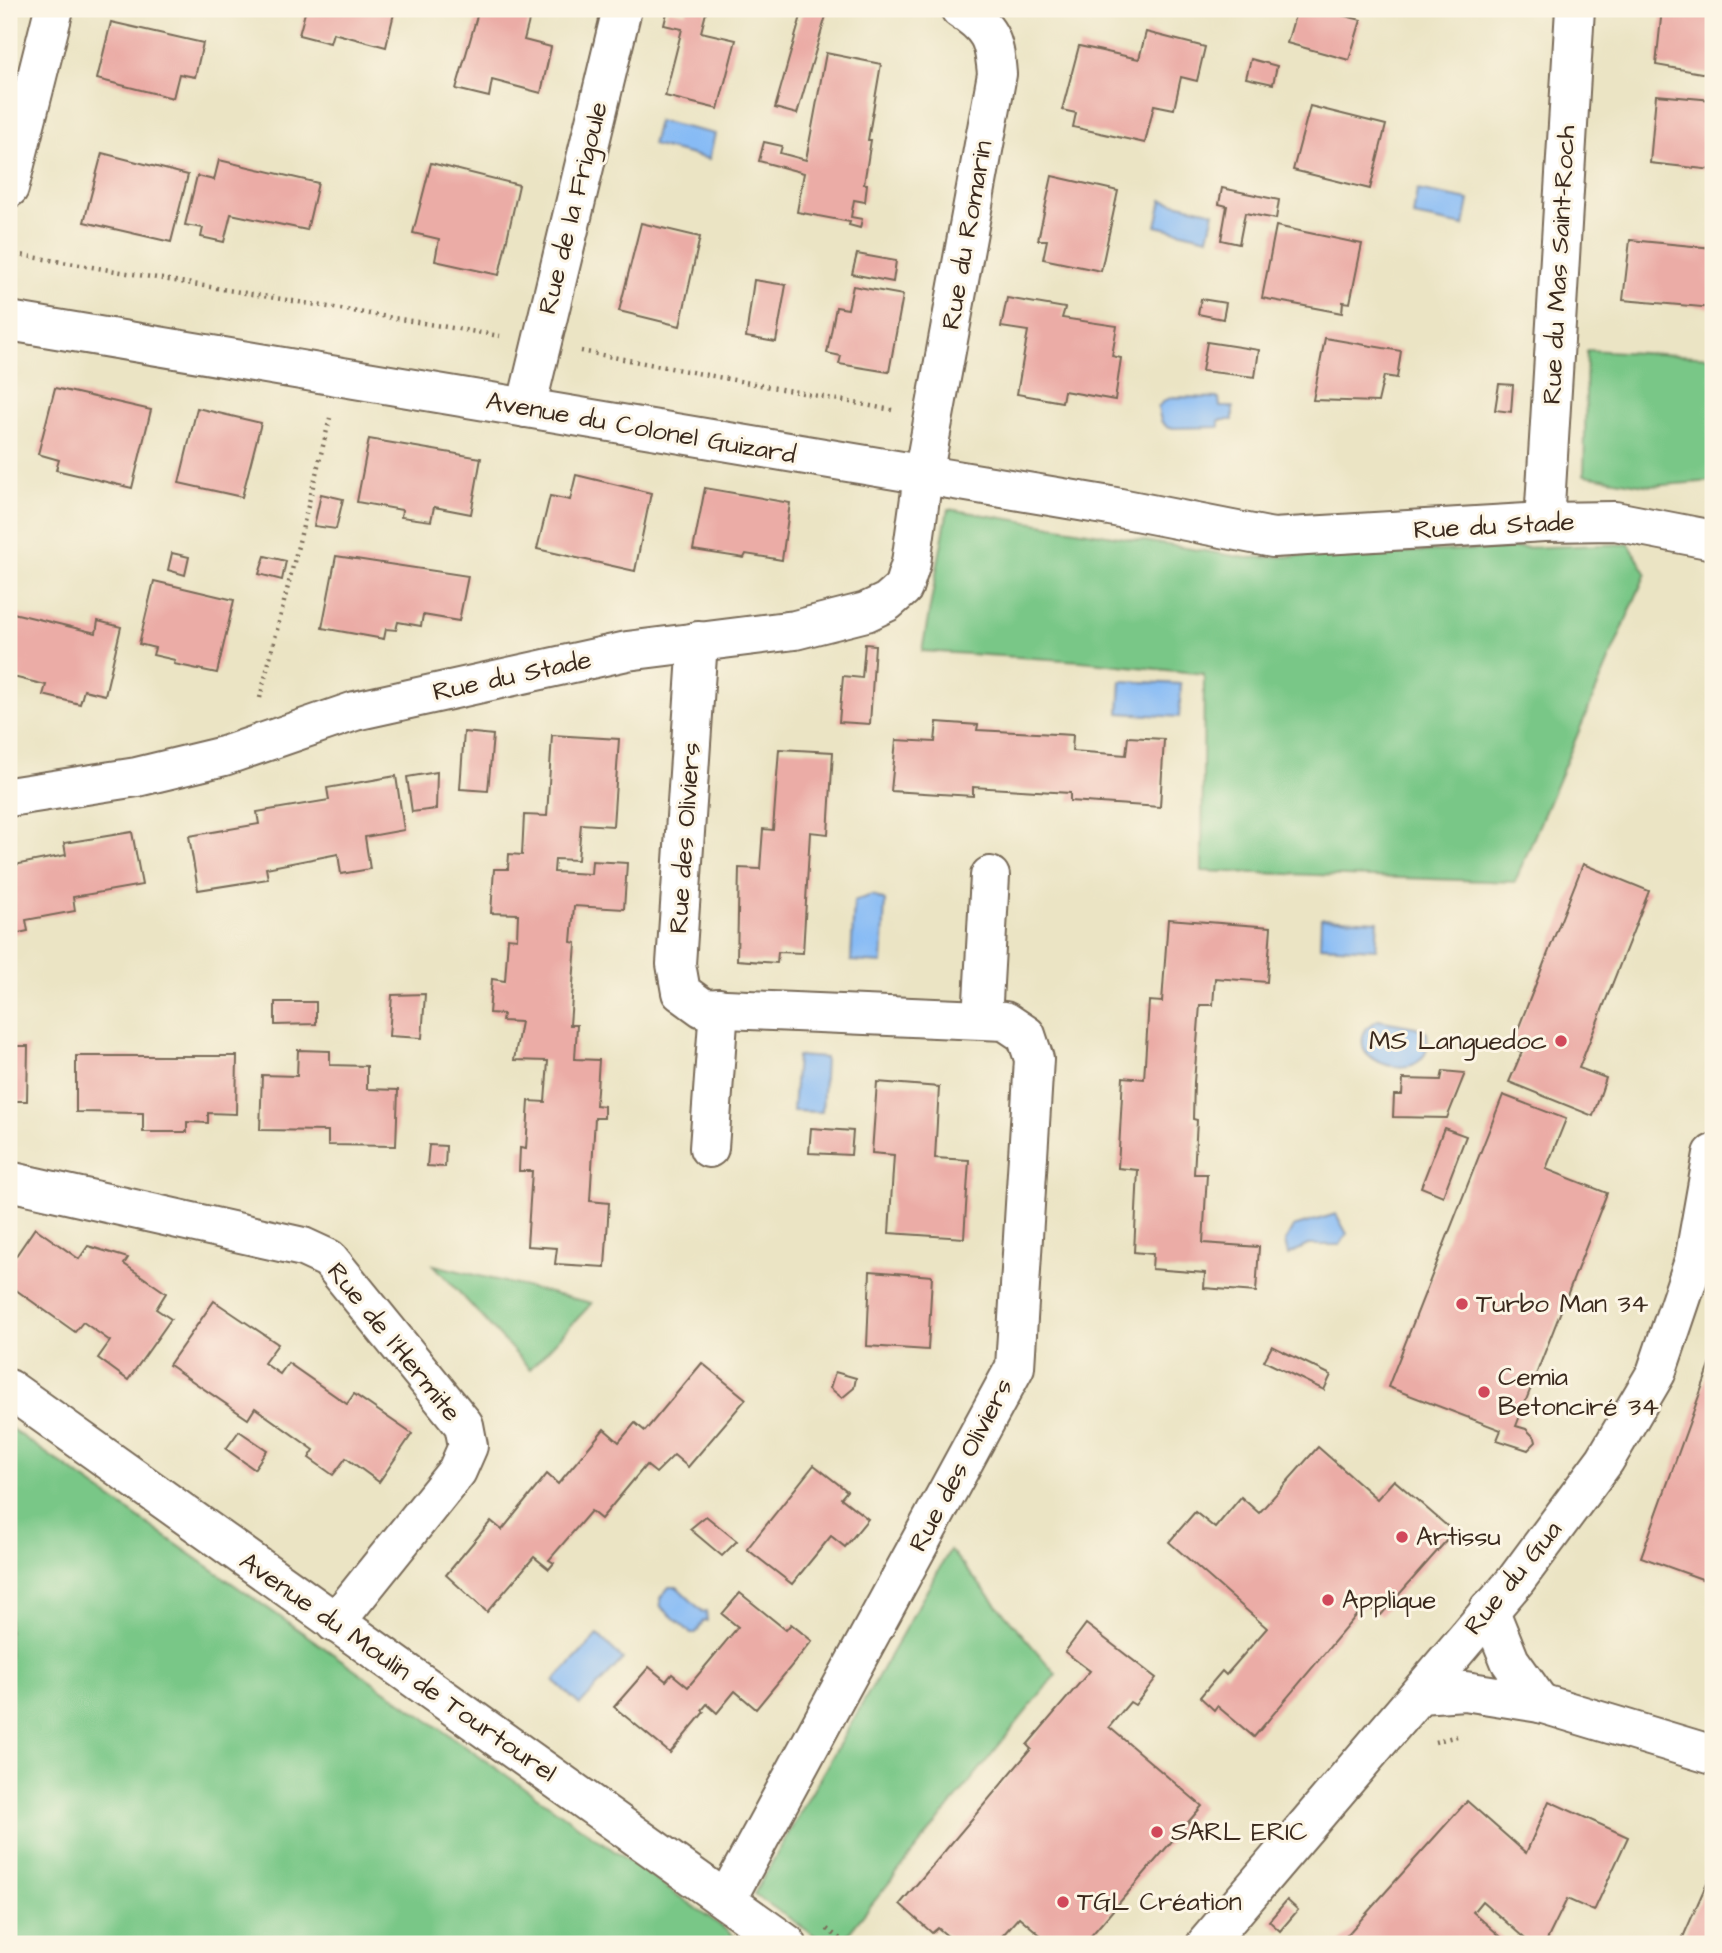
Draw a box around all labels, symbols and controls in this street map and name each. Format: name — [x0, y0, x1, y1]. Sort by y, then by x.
street label: Rue de la Frigoule — [529, 98, 619, 318]
street label: Rue du Mas Saint-Roch — [1534, 124, 1584, 405]
street label: Rue du Romarin — [933, 138, 1001, 332]
street label: Avenue du Colonel Guizard — [483, 383, 799, 473]
street label: Rue du Stade — [1413, 504, 1575, 548]
street label: Rue du Stade — [430, 642, 594, 710]
street label: Rue des Oliviers — [660, 741, 710, 935]
place label: MS Languedoc — [1369, 1023, 1547, 1061]
marker: MS Languedoc — [1553, 1033, 1569, 1049]
street label: Rue de l'Hermite — [319, 1255, 469, 1429]
place label: Turbo Man 34 — [1476, 1286, 1649, 1322]
marker: Turbo Man 34 — [1454, 1296, 1470, 1312]
place label: Cemia Betonciré 34 — [1498, 1359, 1659, 1425]
street label: Rue des Oliviers — [900, 1372, 1022, 1558]
marker: Cemia Betonciré 34 — [1476, 1384, 1492, 1400]
street label: Rue du Gua — [1456, 1513, 1570, 1643]
place label: Artissu — [1416, 1519, 1501, 1555]
marker: Artissu — [1394, 1529, 1410, 1545]
street label: Avenue du Moulin de Tourtourel — [232, 1543, 564, 1791]
place label: Applique — [1342, 1582, 1436, 1618]
marker: Applique — [1320, 1592, 1336, 1608]
place label: SARL ERIC — [1171, 1814, 1308, 1850]
marker: SARL ERIC — [1149, 1824, 1165, 1840]
place label: TGL Création — [1077, 1884, 1242, 1920]
marker: TGL Création — [1055, 1894, 1071, 1910]

